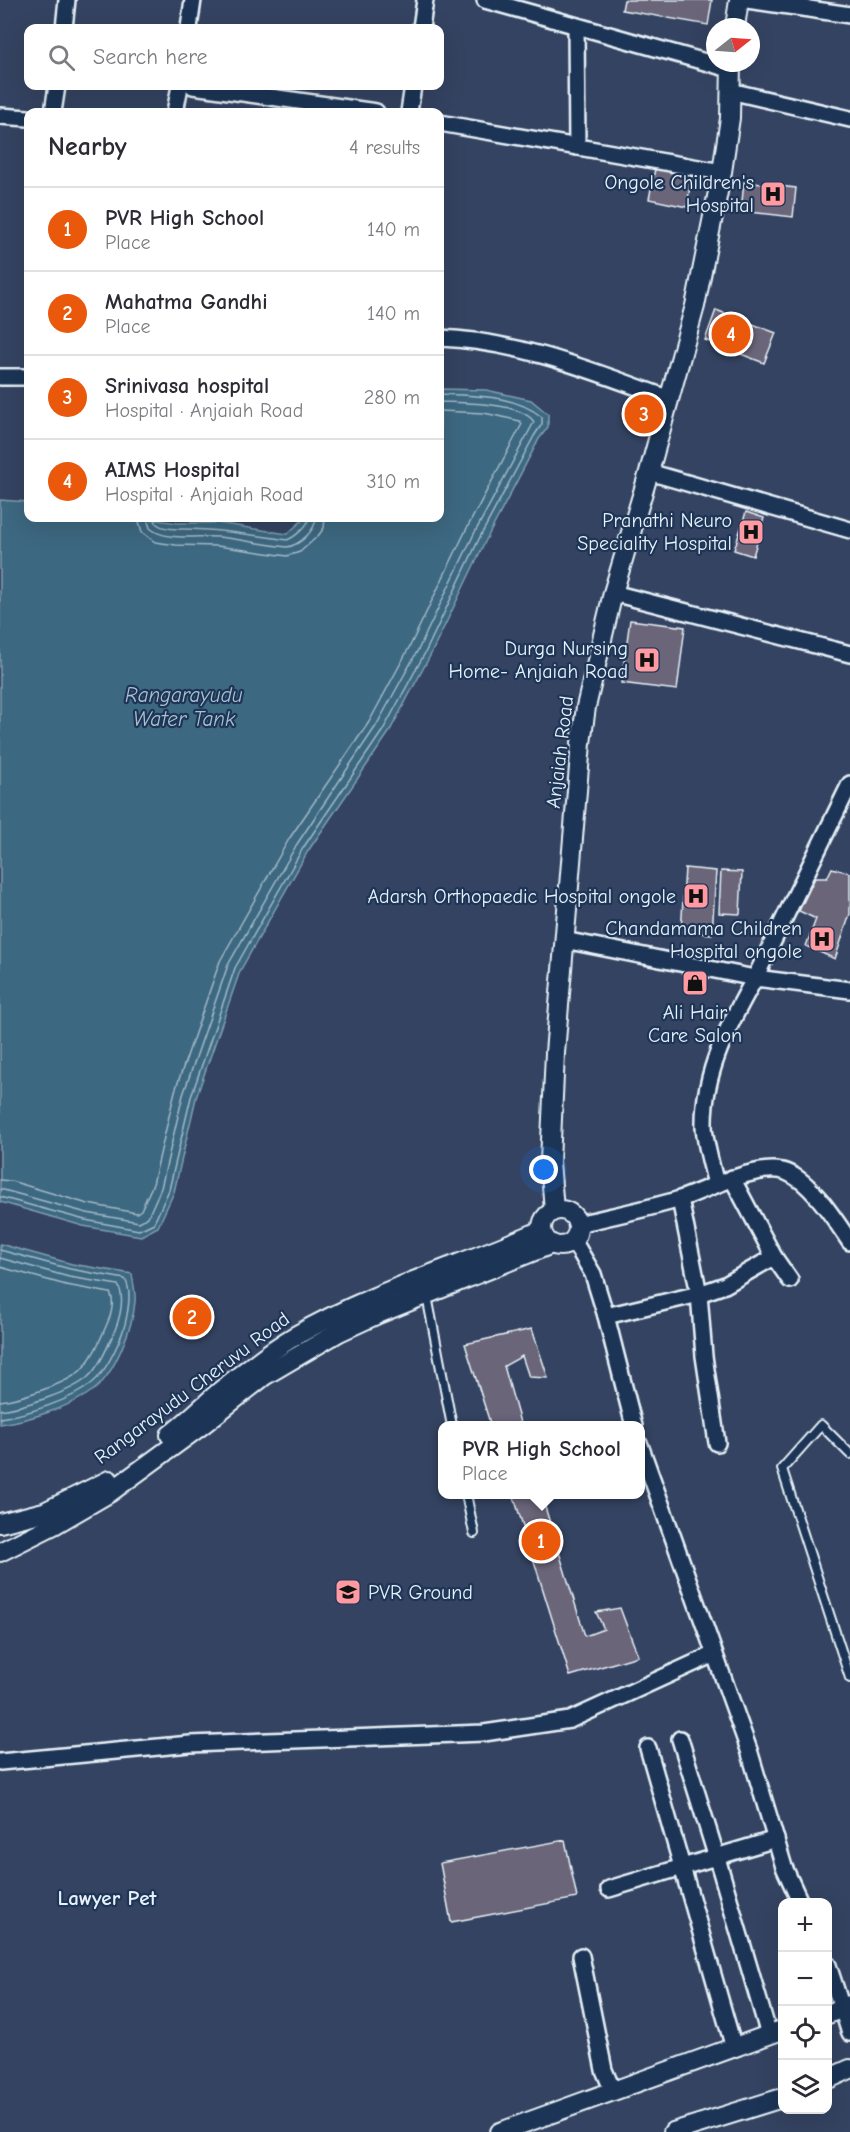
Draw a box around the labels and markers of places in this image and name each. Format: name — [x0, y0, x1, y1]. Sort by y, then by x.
place label: Ongole Children's Hospital — [604, 171, 754, 217]
hospital icon: Ongole Children's Hospital — [758, 179, 788, 209]
pin: 4 — [712, 312, 750, 356]
pin: 3 — [624, 392, 664, 436]
place label: Pranathi Neuro Speciality Hospital — [577, 509, 732, 555]
hospital icon: Pranathi Neuro Speciality Hospital — [736, 517, 766, 547]
place label: Durga Nursing Home- Anjaiah Road — [449, 637, 628, 683]
hospital icon: Durga Nursing Home- Anjaiah Road — [632, 645, 662, 675]
hospital icon: Adarsh Orthopaedic Hospital ongole — [681, 881, 711, 911]
place label: Adarsh Orthopaedic Hospital ongole — [367, 885, 676, 908]
place label: Chandamama Children Hospital ongole — [605, 917, 802, 963]
hospital icon: Chandamama Children Hospital ongole — [807, 924, 837, 954]
shop icon: Ali Hair Care Salon — [680, 968, 710, 998]
place label: Ali Hair Care Salon — [648, 1001, 742, 1047]
pin: 2 — [172, 1294, 212, 1340]
pin: 1 — [522, 1518, 560, 1564]
school or university icon: PVR Ground — [333, 1577, 363, 1607]
place label: PVR Ground — [368, 1581, 473, 1604]

